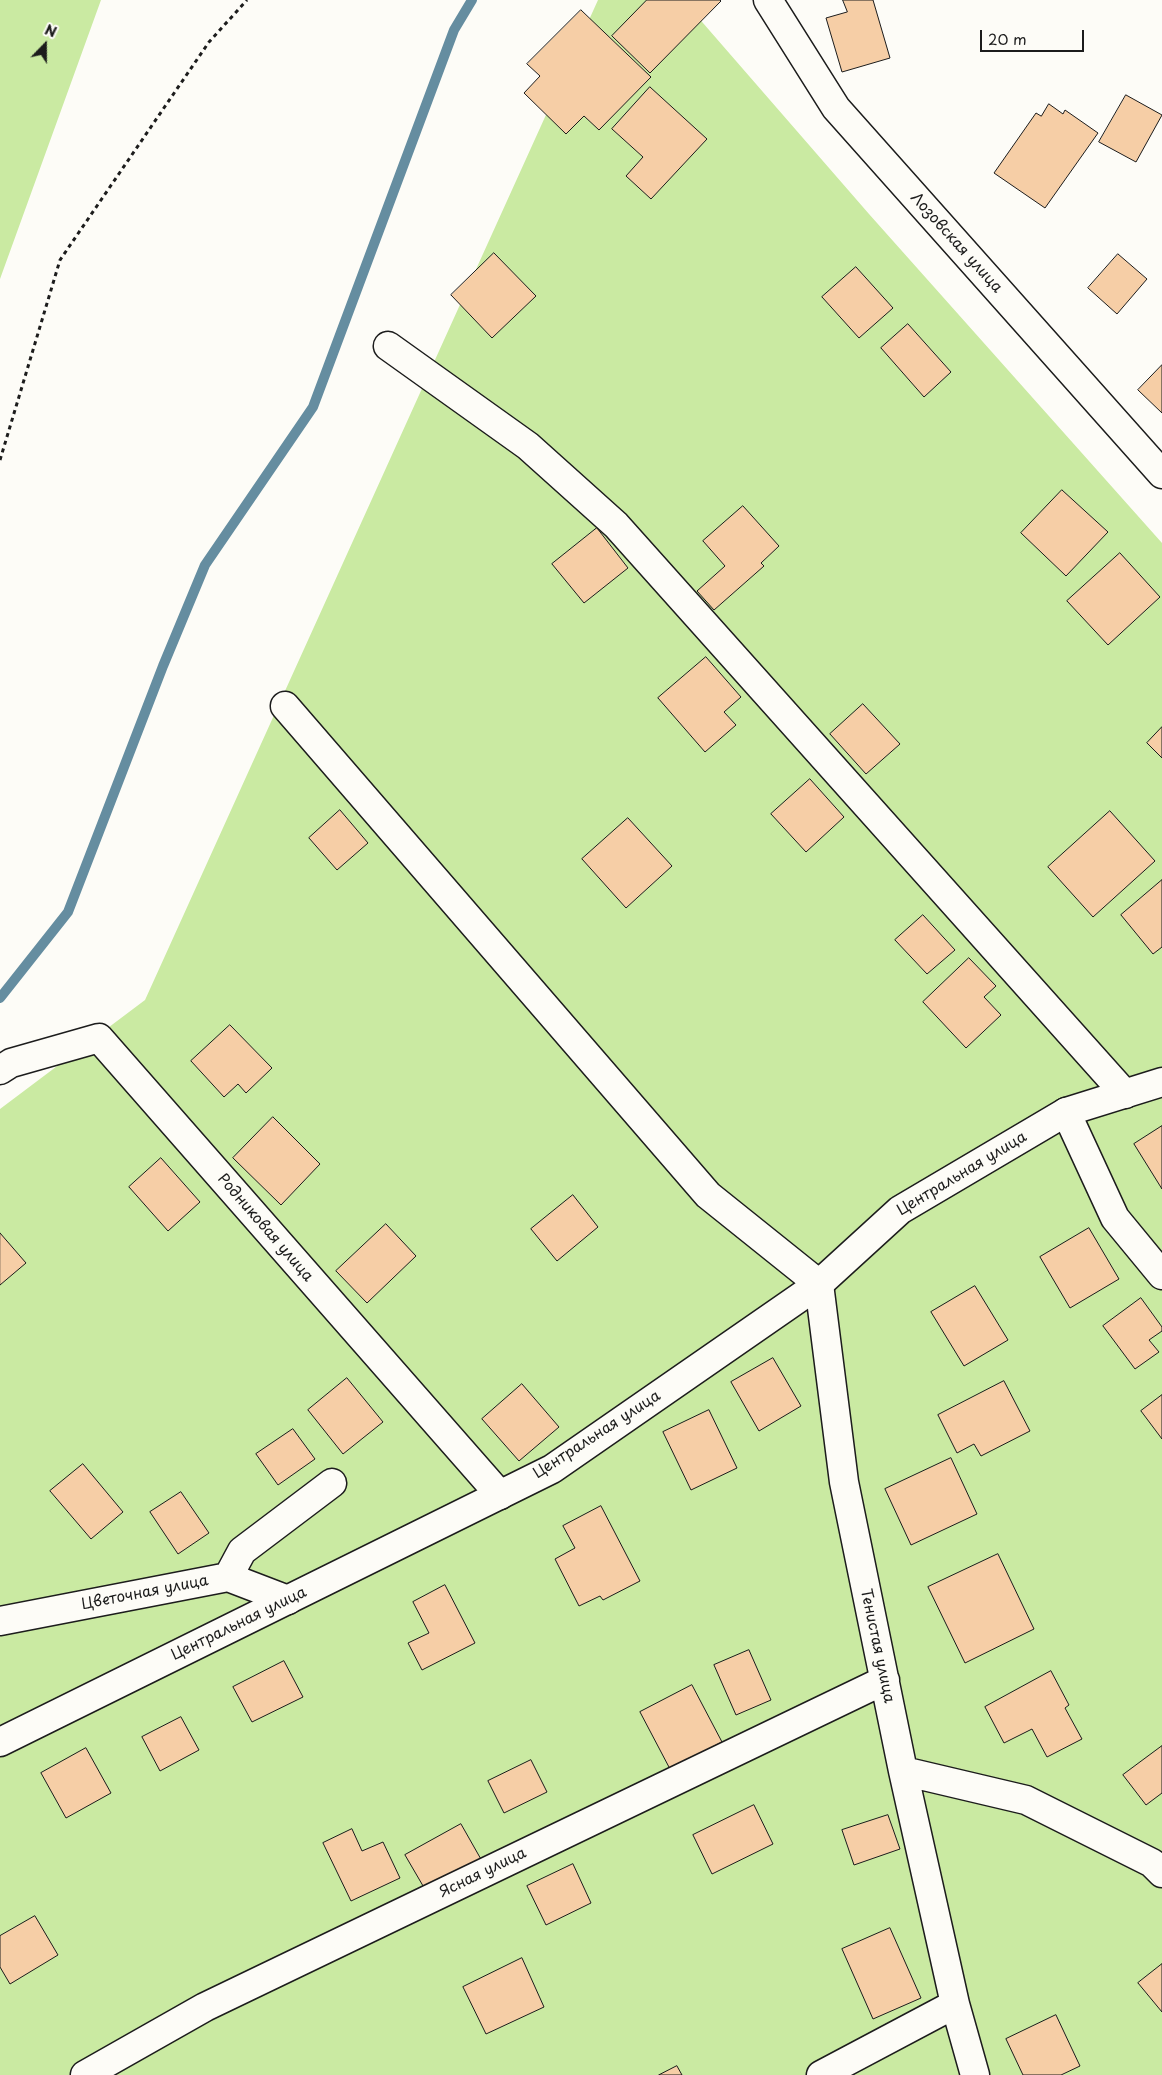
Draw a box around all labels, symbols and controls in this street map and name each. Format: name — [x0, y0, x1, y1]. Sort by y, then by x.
text: N — [42, 19, 60, 42]
north arrow — [20, 20, 70, 70]
scale bar — [982, 20, 1086, 52]
text: 20 m — [988, 27, 1027, 50]
street label: Лозовская улица — [906, 189, 1006, 297]
street label: Центральная улица — [894, 1128, 1030, 1220]
street label: Родниковая улица — [213, 1170, 317, 1286]
street label: Центральная улица — [530, 1387, 664, 1483]
street label: Цветочная улица — [80, 1572, 210, 1614]
street label: Центральная улица — [169, 1583, 309, 1665]
street label: Тенистая улица — [856, 1587, 898, 1705]
street label: Ясная улица — [437, 1844, 529, 1902]

